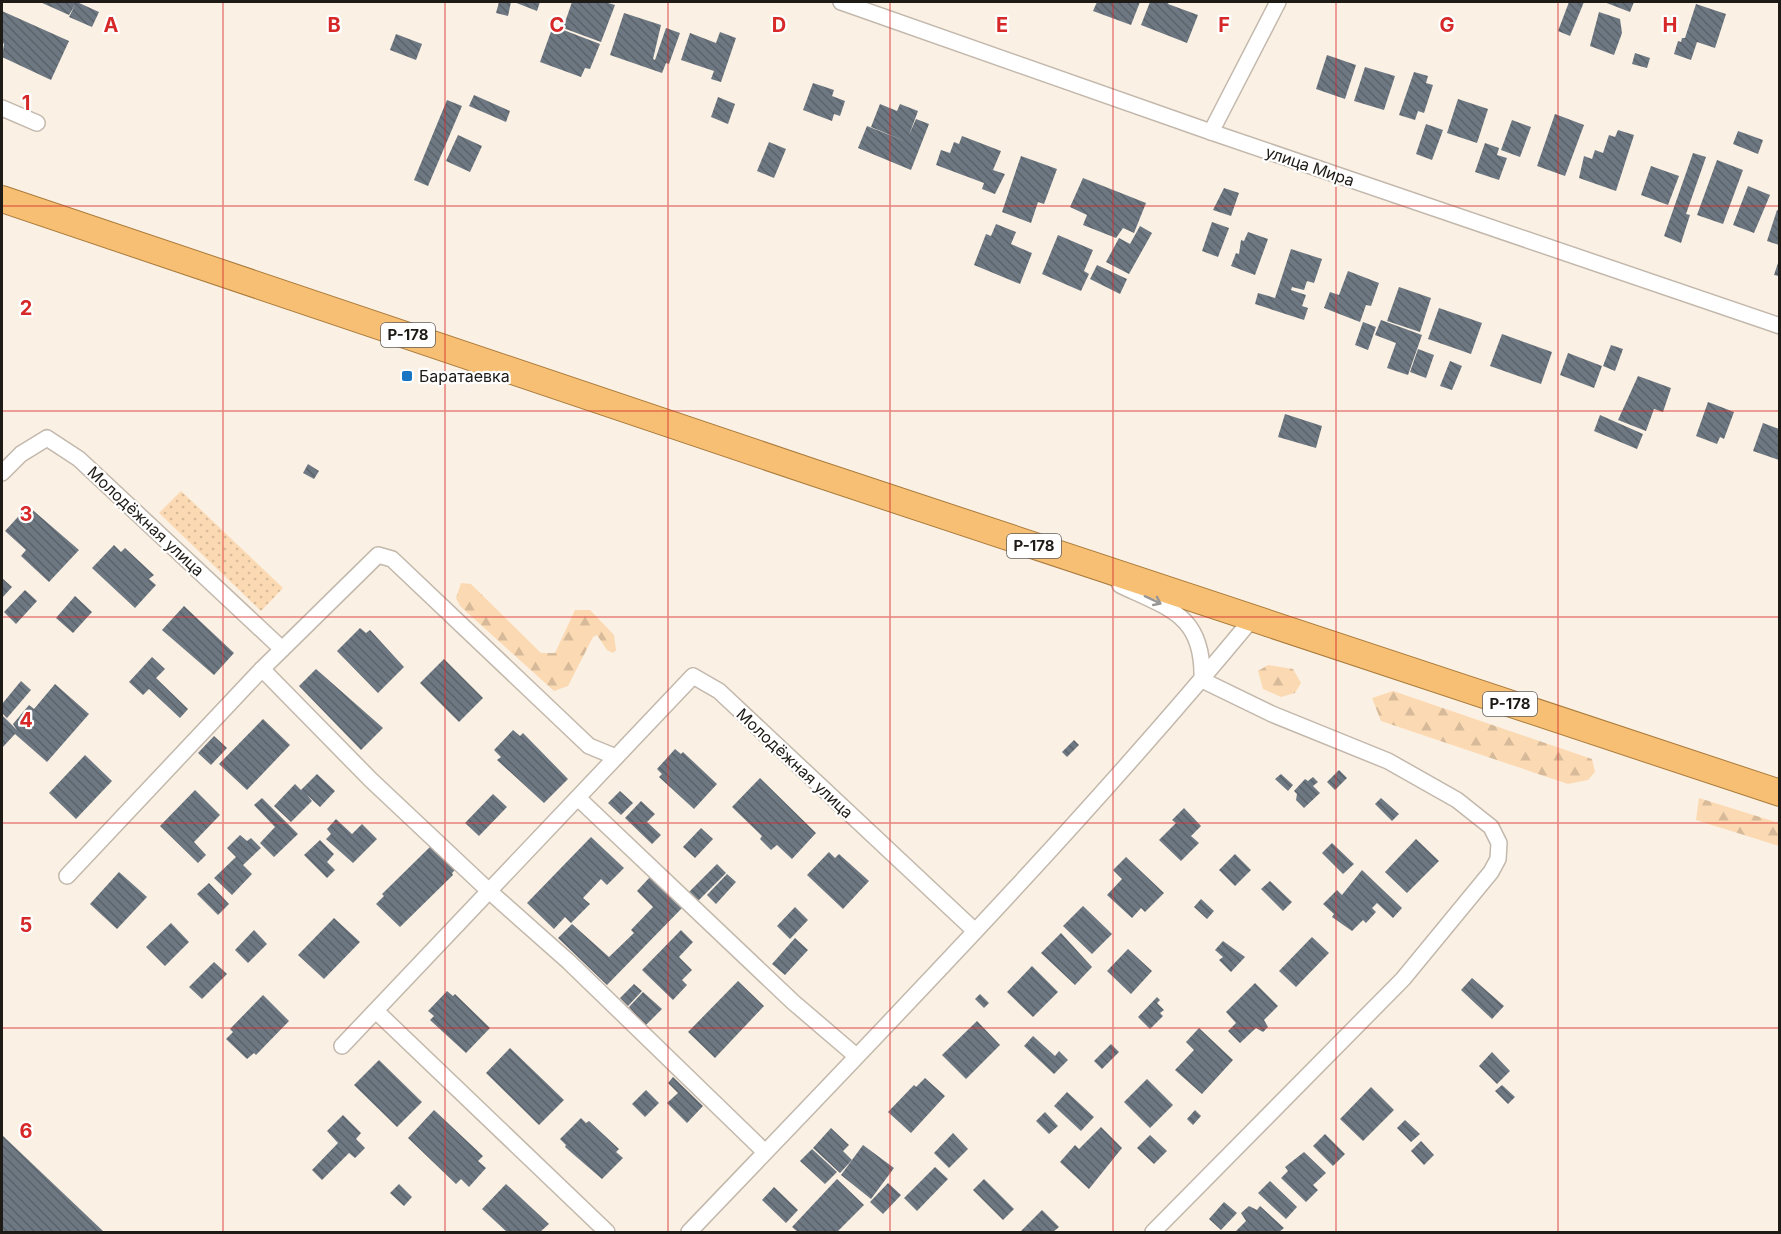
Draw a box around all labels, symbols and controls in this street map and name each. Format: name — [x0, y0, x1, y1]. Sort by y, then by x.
text: A — [104, 13, 119, 37]
text: B — [327, 13, 341, 37]
text: C — [550, 13, 564, 37]
text: D — [772, 13, 786, 37]
text: E — [996, 13, 1008, 37]
text: F — [1218, 13, 1230, 37]
text: G — [1439, 13, 1455, 37]
text: H — [1663, 13, 1677, 37]
text: 1 — [22, 91, 30, 115]
street label: улица Мира — [1263, 141, 1357, 191]
text: 2 — [20, 296, 32, 320]
road number: Р-178 — [381, 323, 435, 347]
place label: Баратаевка — [419, 366, 510, 386]
marker: Баратаевка — [400, 369, 414, 383]
street label: Молодёжная улица — [84, 462, 208, 580]
text: 3 — [20, 502, 32, 526]
road number: Р-178 — [1007, 534, 1061, 558]
one-way arrow — [1143, 595, 1161, 607]
road number: Р-178 — [1483, 692, 1537, 716]
street label: Молодёжная улица — [733, 704, 857, 822]
text: 4 — [19, 708, 33, 732]
text: 5 — [20, 913, 32, 937]
text: 6 — [20, 1119, 33, 1143]

